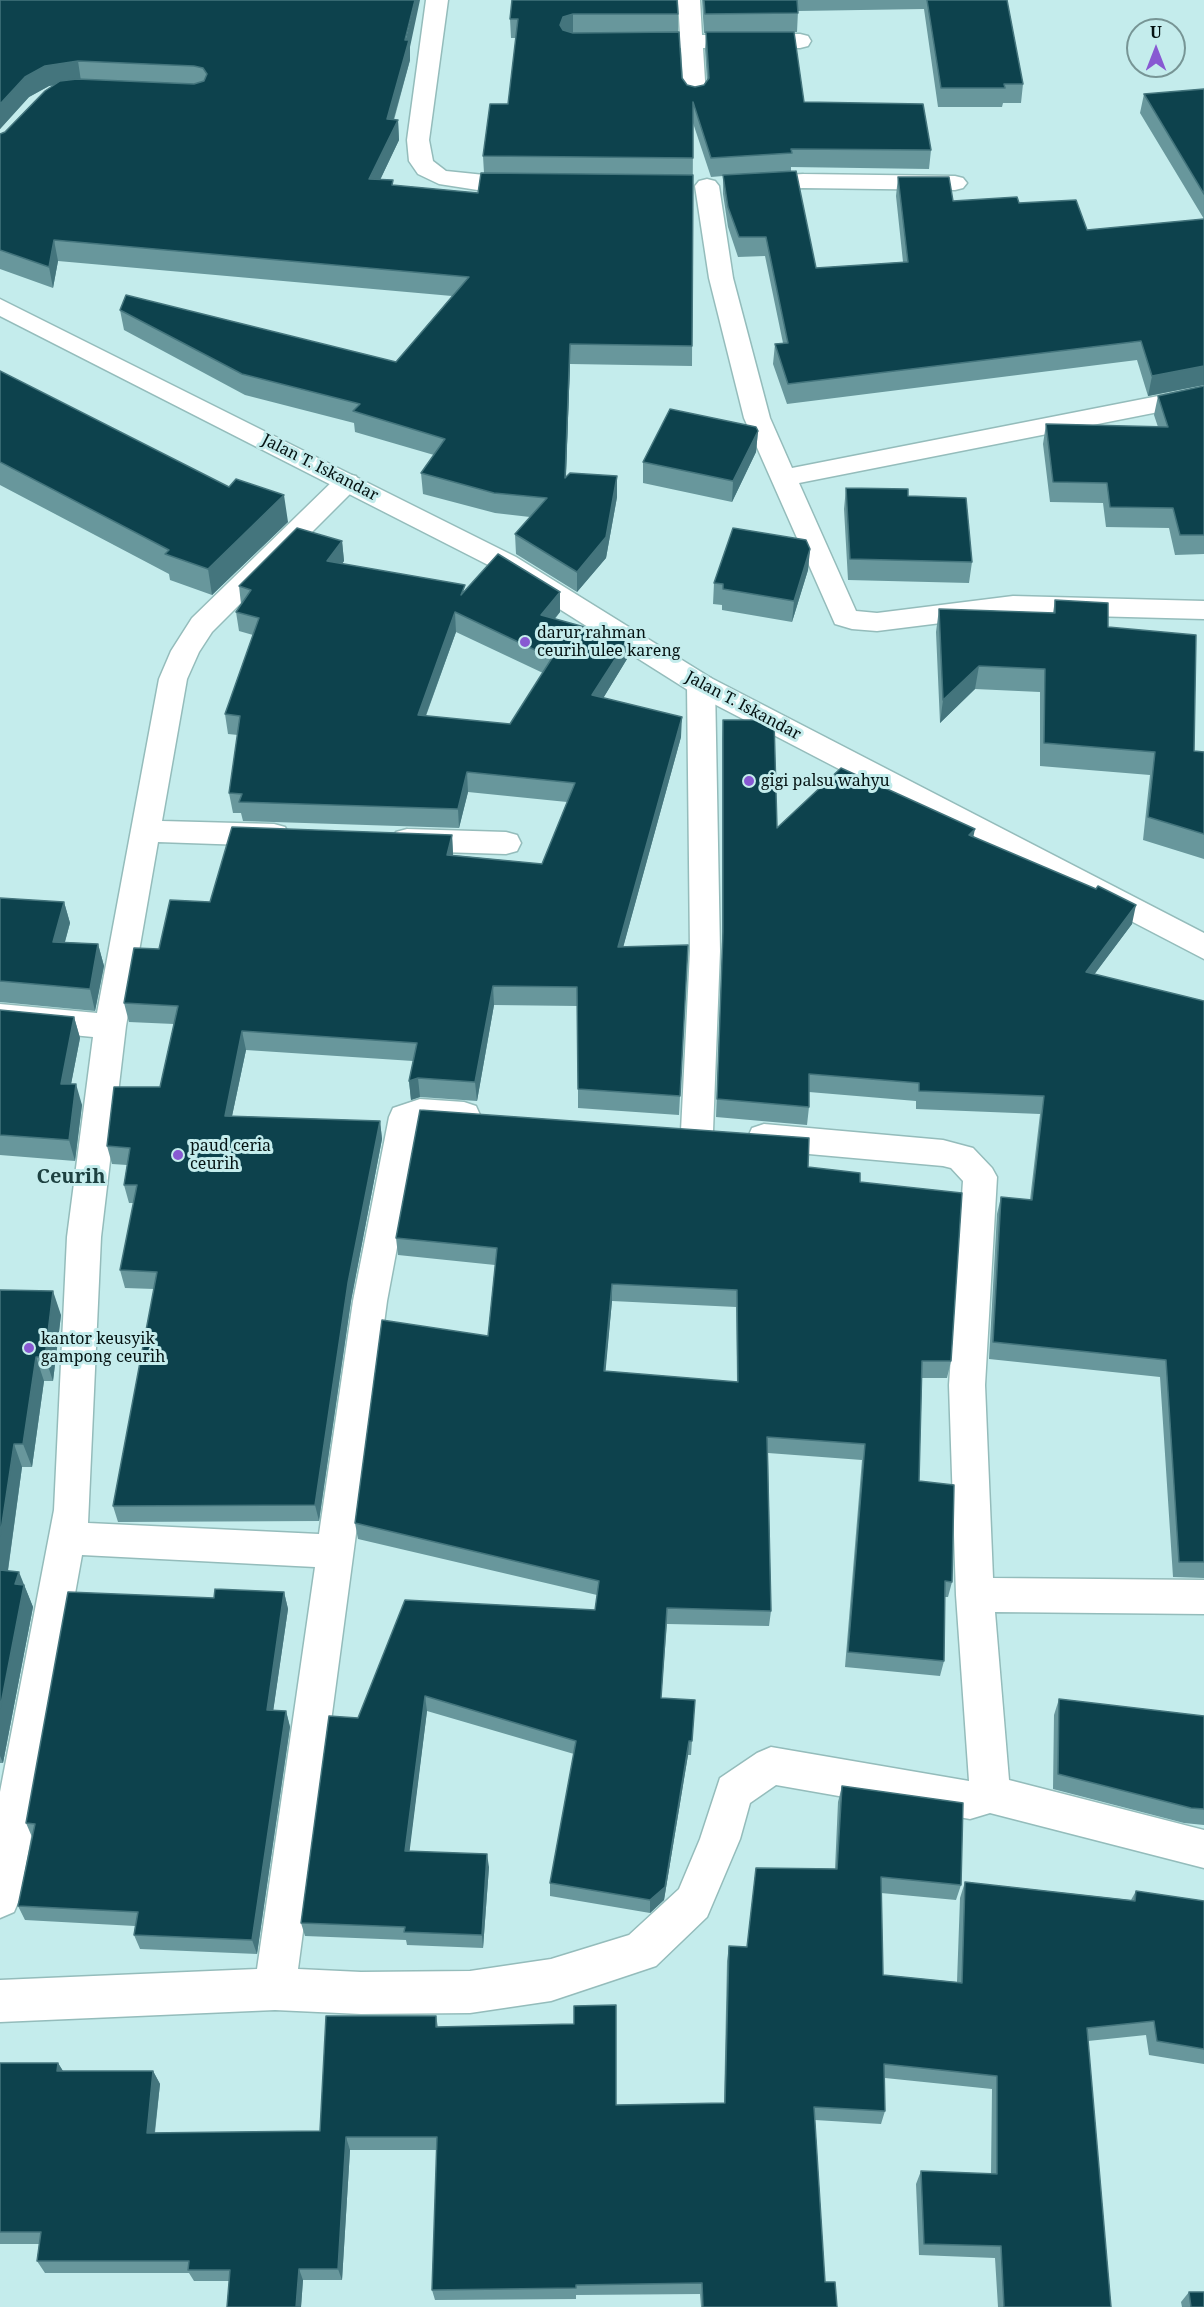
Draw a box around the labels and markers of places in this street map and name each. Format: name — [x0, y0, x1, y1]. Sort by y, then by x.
place label: darur rahman ceurih ulee kareng — [537, 623, 680, 661]
marker: darur rahman ceurih ulee kareng — [518, 635, 532, 649]
place label: gigi palsu wahyu — [761, 771, 890, 791]
marker: gigi palsu wahyu — [742, 774, 756, 788]
place label: paud ceria ceurih — [190, 1136, 271, 1174]
marker: paud ceria ceurih — [171, 1148, 185, 1162]
place label: kantor keusyik gampong ceurih — [41, 1329, 165, 1367]
marker: kantor keusyik gampong ceurih — [22, 1341, 36, 1355]

